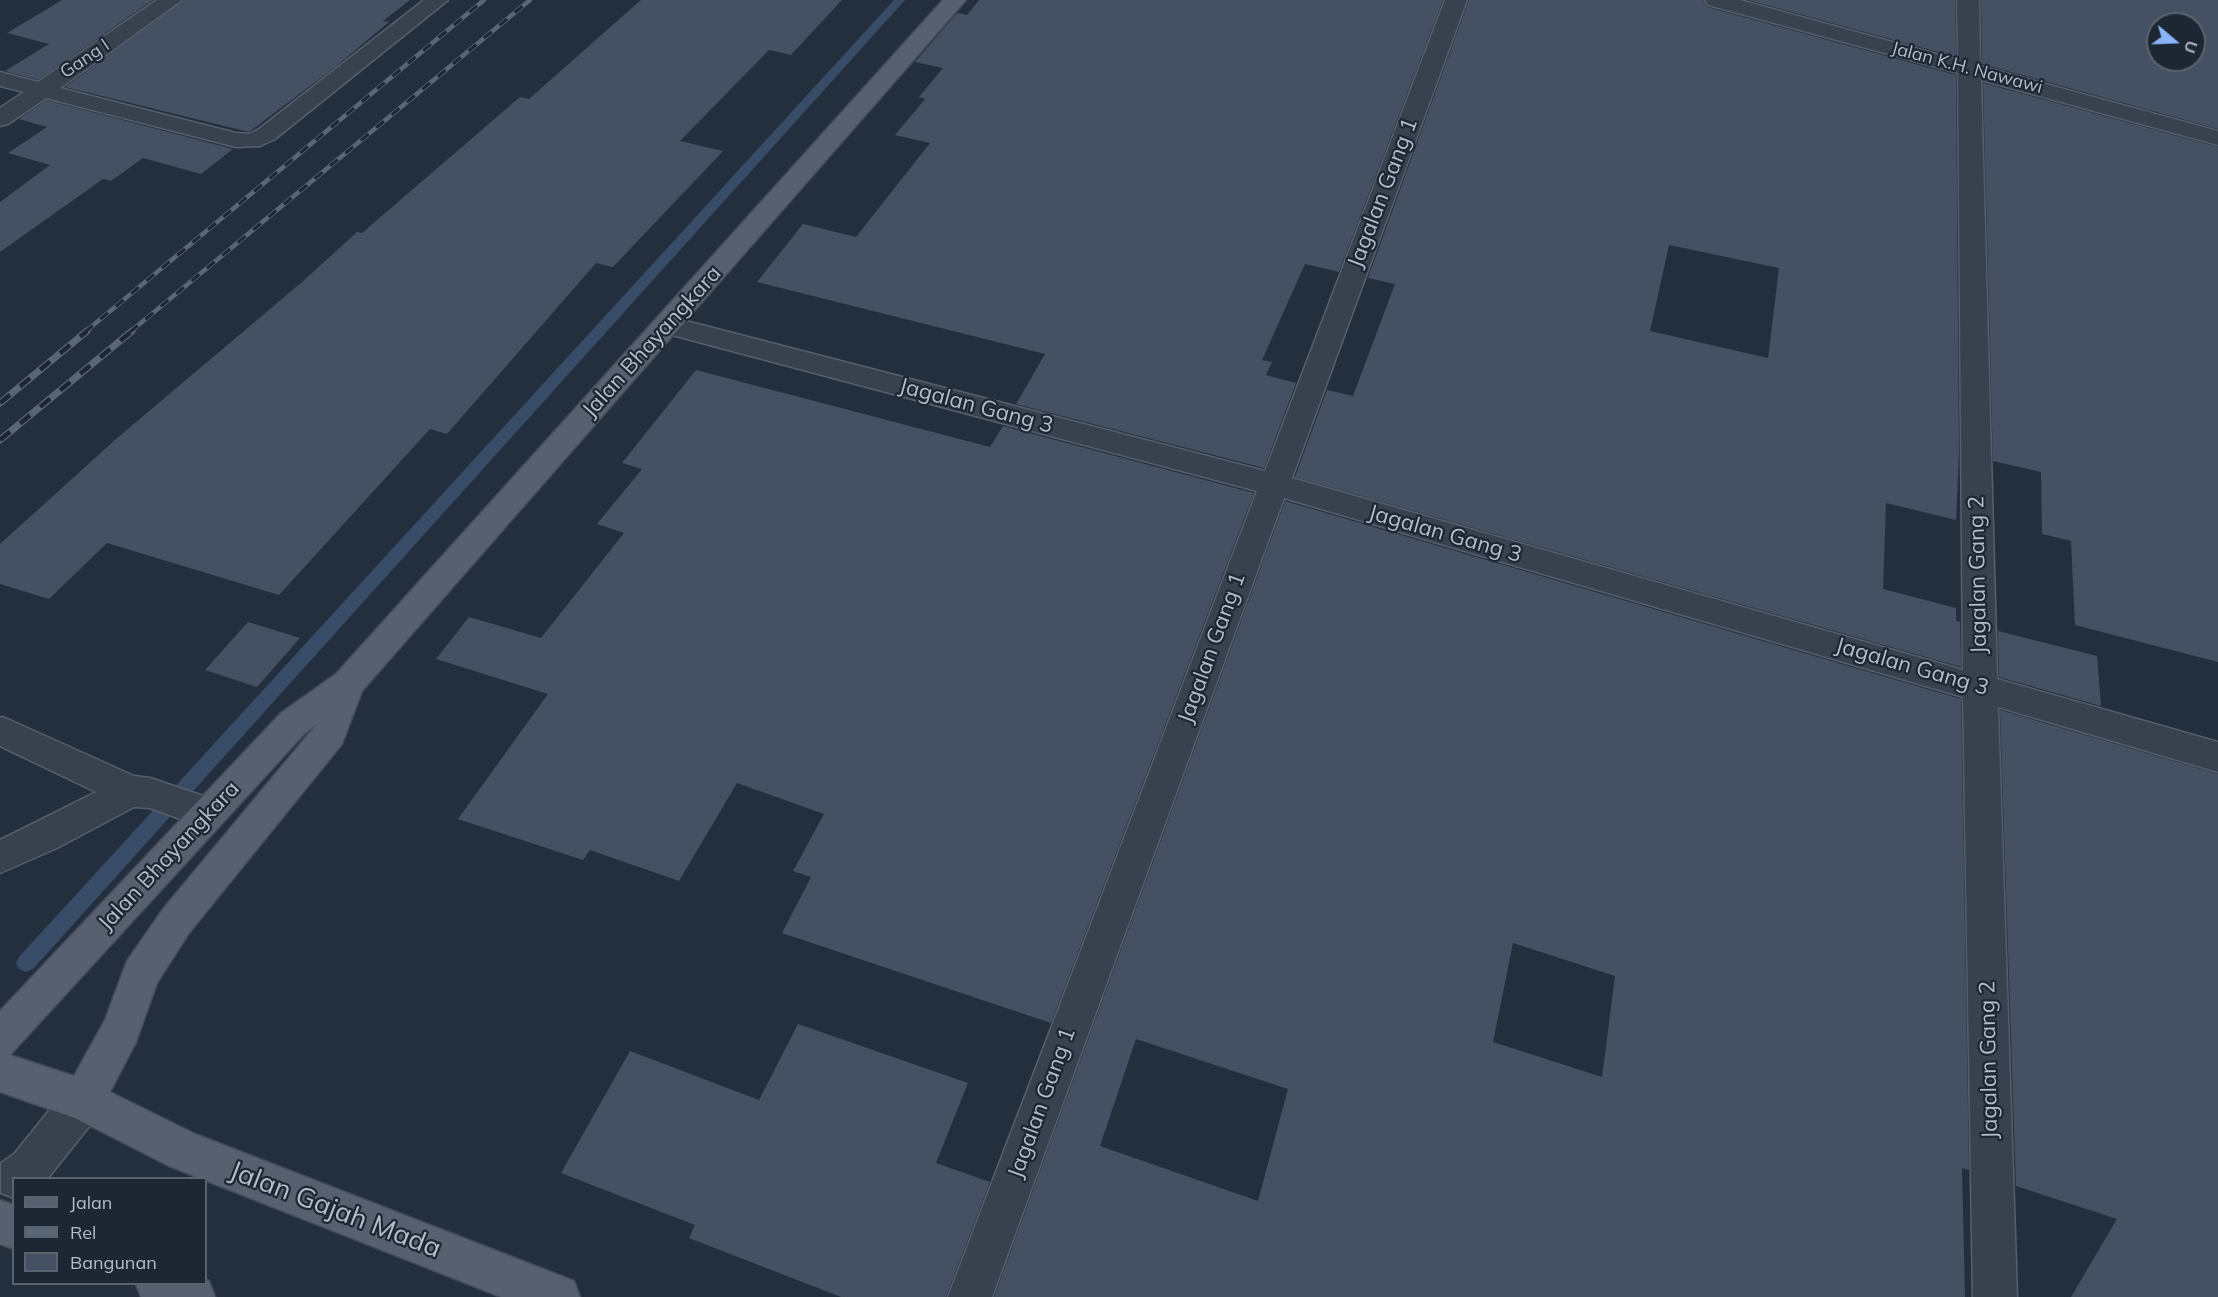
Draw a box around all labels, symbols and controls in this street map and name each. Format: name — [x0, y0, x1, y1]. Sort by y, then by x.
north arrow — [2146, 12, 2206, 72]
street label: Gang I — [56, 35, 114, 83]
street label: Jalan K.H. Nawawi — [1889, 37, 2045, 99]
text: U — [2180, 38, 2203, 56]
street label: Jagalan Gang 1 — [1342, 114, 1424, 272]
street label: Jalan Bhayangkara — [577, 261, 727, 423]
street label: Jagalan Gang 3 — [896, 373, 1056, 439]
street label: Jagalan Gang 2 — [1963, 496, 1993, 654]
street label: Jagalan Gang 3 — [1365, 499, 1525, 569]
street label: Jagalan Gang 1 — [1173, 569, 1251, 727]
street label: Jagalan Gang 3 — [1832, 632, 1992, 702]
street label: Jalan Bhayangkara — [93, 776, 245, 936]
street label: Jagalan Gang 2 — [1974, 981, 2004, 1139]
street label: Jagalan Gang 1 — [1003, 1024, 1081, 1182]
street label: Jalan Gajah Mada — [225, 1155, 445, 1265]
legend — [12, 1177, 207, 1285]
text: Jalan — [70, 1191, 112, 1214]
text: Rel — [70, 1221, 96, 1244]
text: Bangunan — [70, 1251, 157, 1274]

